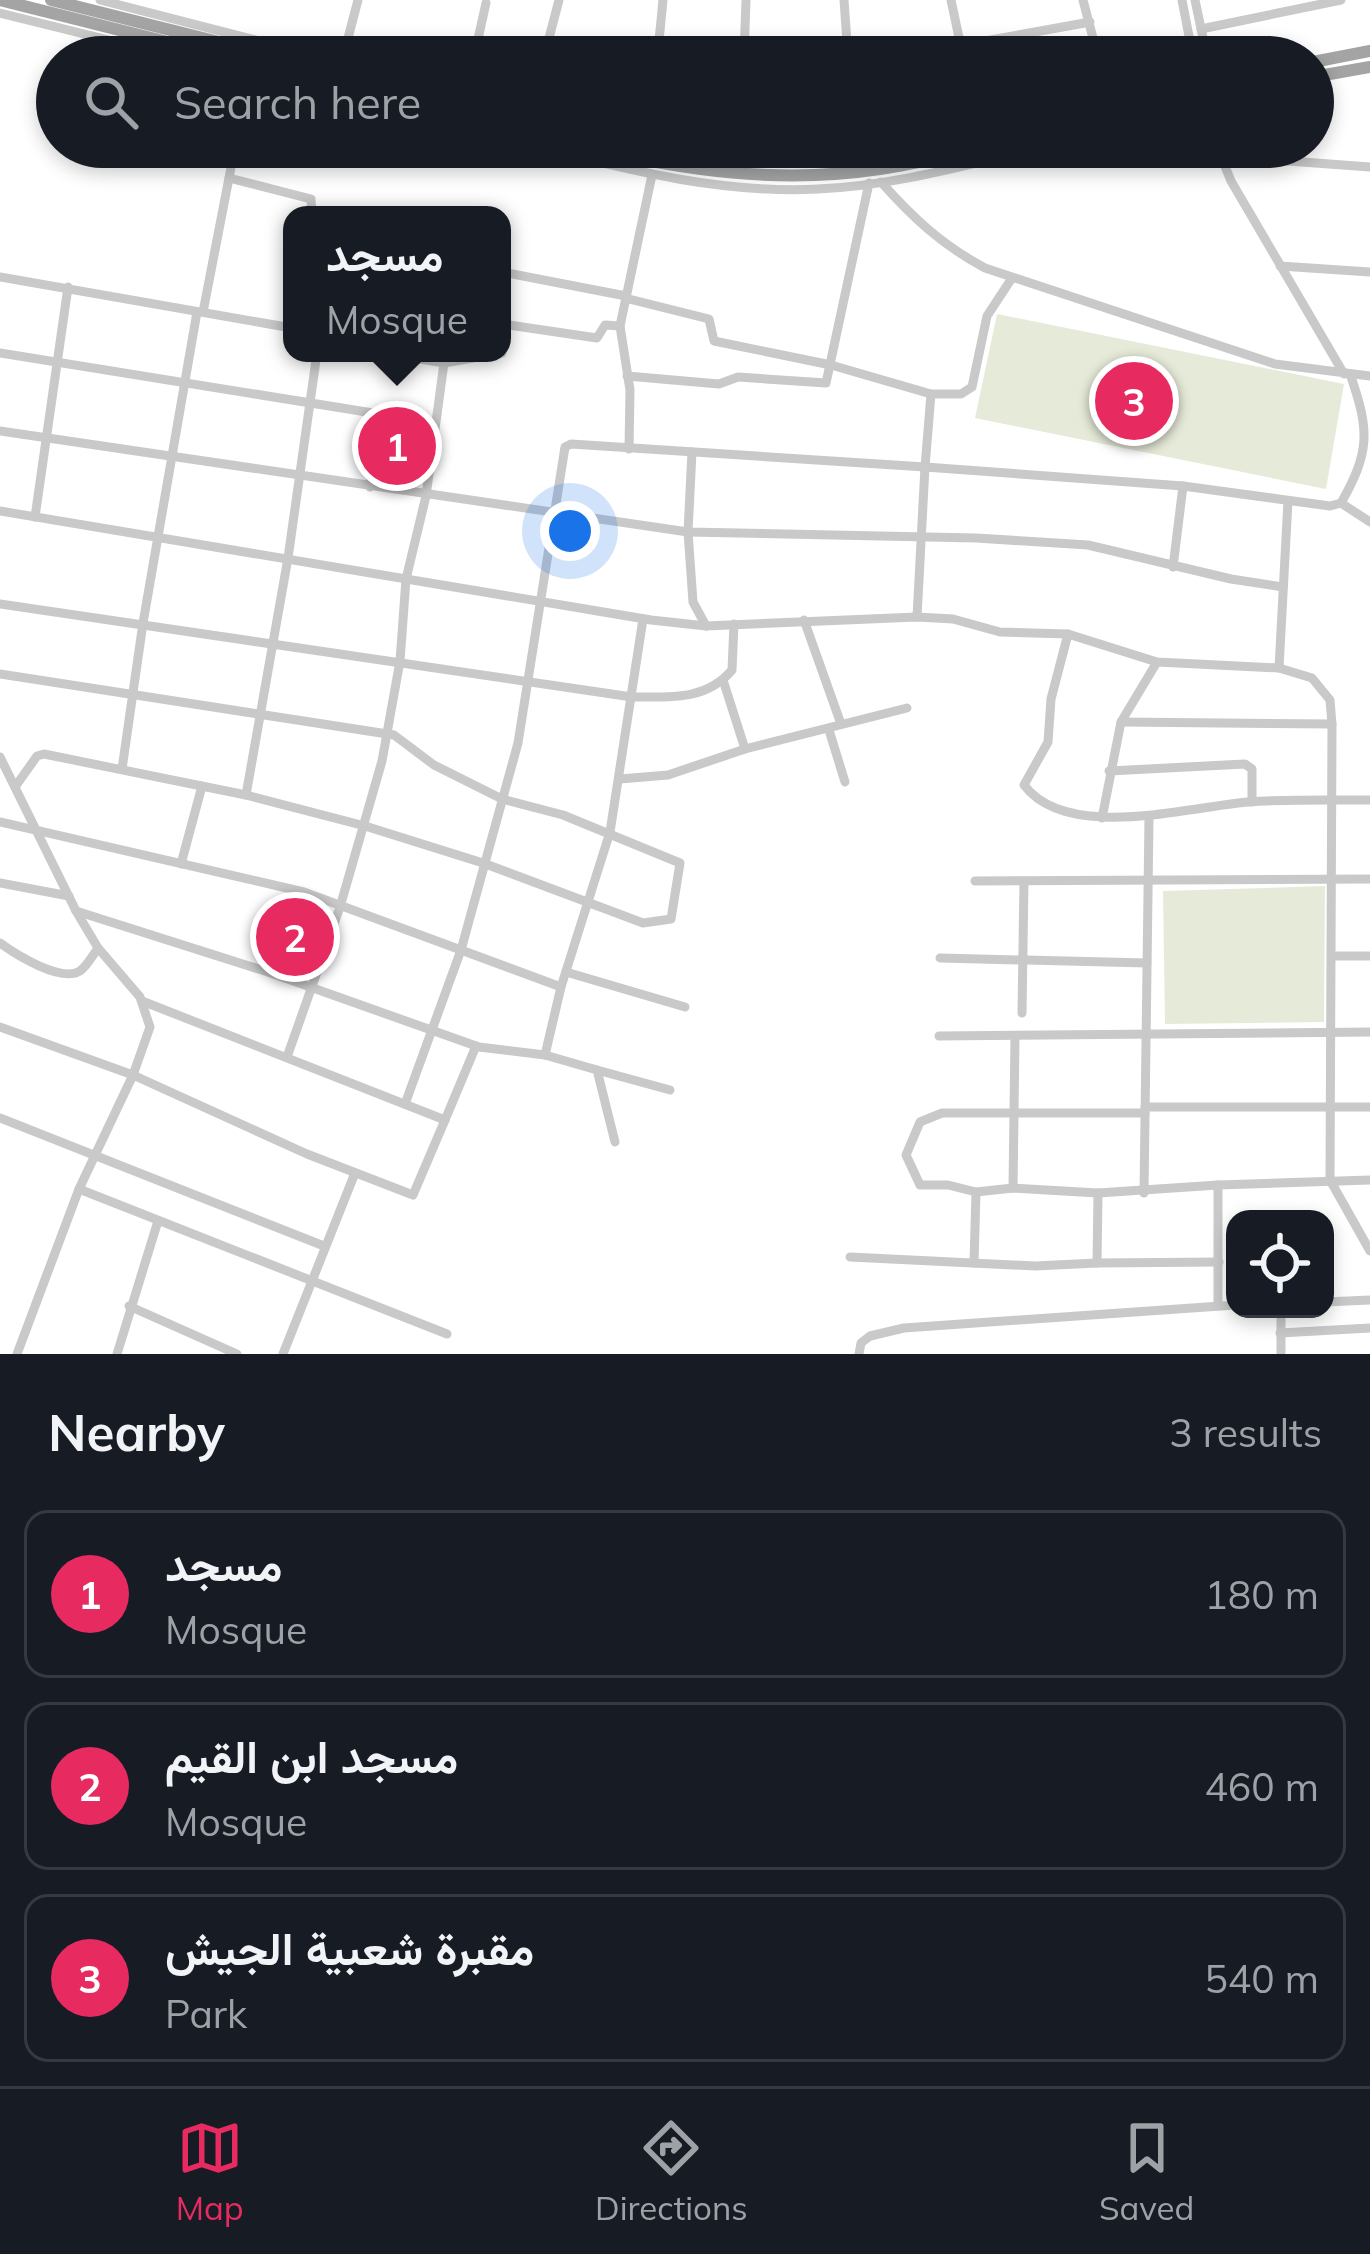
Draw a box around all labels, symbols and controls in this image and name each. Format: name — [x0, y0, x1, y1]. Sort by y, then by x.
search box — [36, 36, 1334, 168]
icon: search — [78, 69, 144, 135]
text: Search here — [174, 74, 421, 130]
popup — [283, 206, 511, 362]
text: مسجد — [326, 226, 443, 282]
text: Mosque — [326, 295, 468, 344]
pin: 3 — [1095, 356, 1173, 446]
pin: 1 — [358, 401, 436, 491]
your location — [540, 501, 600, 561]
pin: 2 — [256, 892, 334, 982]
map controls — [1226, 1210, 1334, 1318]
button: locate — [1226, 1210, 1334, 1318]
text: Nearby — [48, 1400, 225, 1464]
text: 3 results — [1169, 1408, 1322, 1457]
text: مسجد — [165, 1536, 283, 1592]
text: 1 — [78, 1570, 102, 1619]
text: 180 m — [1204, 1570, 1319, 1619]
text: Mosque — [165, 1605, 307, 1654]
text: مسجد ابن القيم — [165, 1728, 458, 1784]
text: 2 — [78, 1762, 102, 1811]
text: 460 m — [1204, 1762, 1319, 1811]
text: Mosque — [165, 1797, 307, 1846]
text: مقبرة شعبية الجيش — [165, 1920, 534, 1976]
text: 3 — [78, 1954, 102, 2003]
text: 540 m — [1204, 1954, 1319, 2003]
text: Park — [165, 1989, 247, 2038]
tab: Map — [176, 2115, 244, 2228]
tab: Directions — [595, 2115, 748, 2228]
tab: Saved — [1099, 2115, 1194, 2228]

